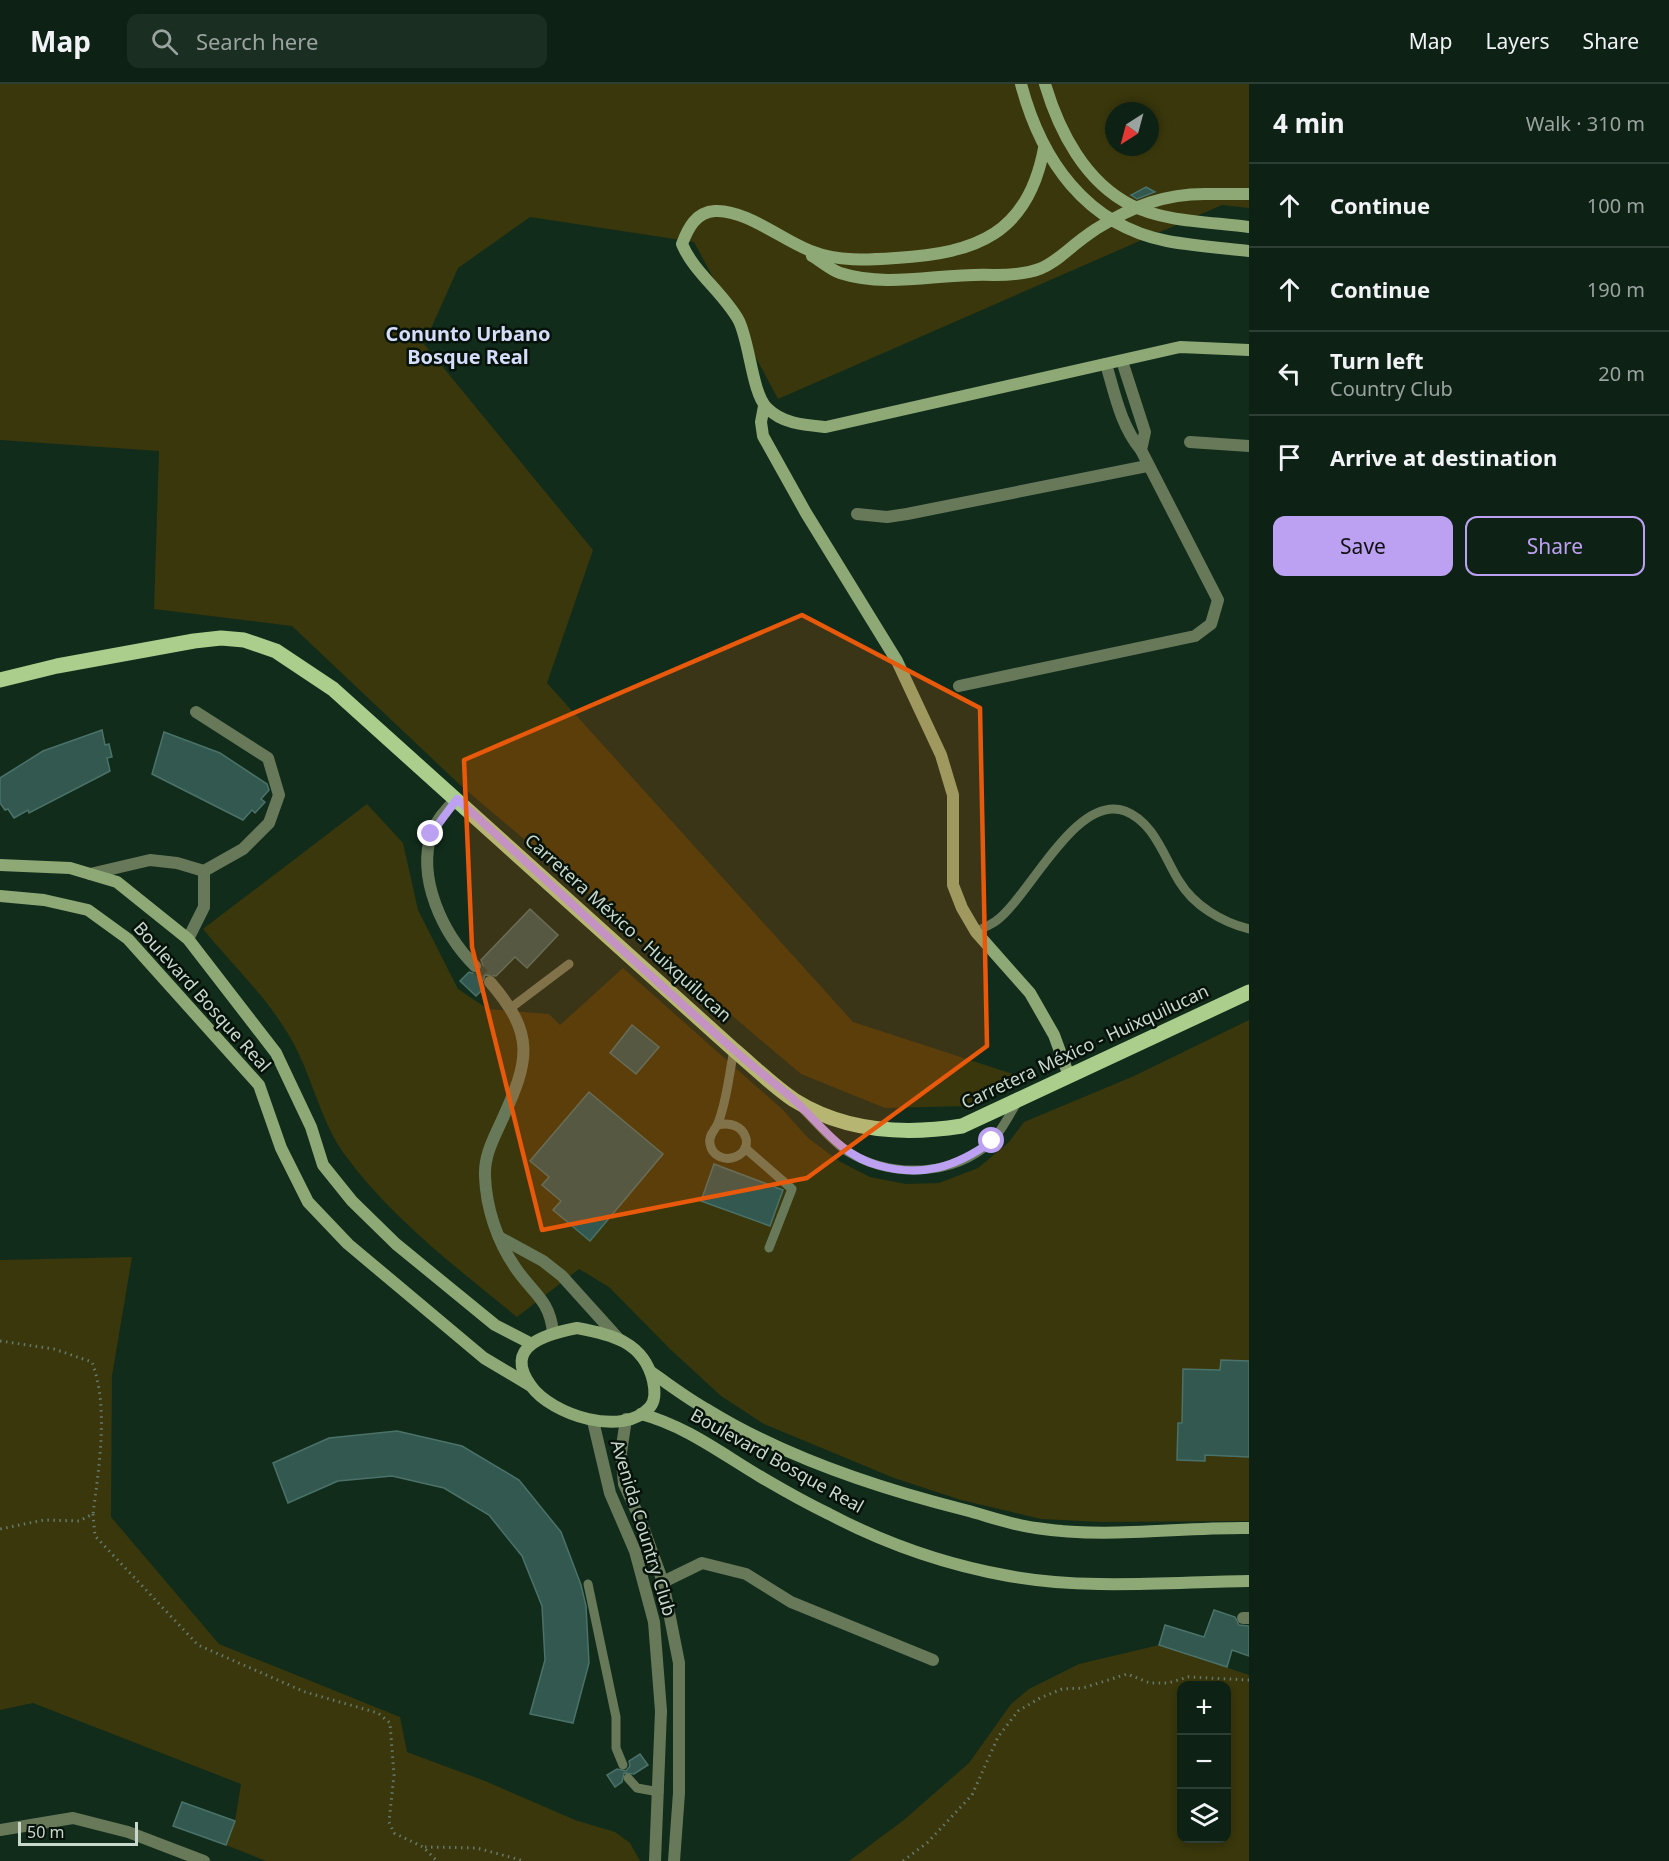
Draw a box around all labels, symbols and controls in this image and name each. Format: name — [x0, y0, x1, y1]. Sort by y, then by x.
search box — [127, 14, 547, 68]
text: Map — [30, 22, 91, 60]
icon: search — [148, 25, 181, 58]
text: Search here — [196, 26, 318, 56]
text: Map — [1409, 27, 1453, 55]
text: Layers — [1486, 27, 1550, 55]
text: Share — [1583, 27, 1639, 55]
north arrow — [1105, 102, 1159, 156]
text: 4 min — [1273, 105, 1345, 141]
text: Walk · 310 m — [1526, 110, 1645, 137]
icon: ahead — [1273, 189, 1306, 222]
text: Continue — [1330, 190, 1430, 220]
text: 100 m — [1587, 192, 1645, 219]
icon: ahead — [1273, 273, 1306, 306]
text: Continue — [1330, 274, 1430, 304]
text: 190 m — [1587, 276, 1645, 303]
district label: Conunto Urbano Bosque Real — [386, 320, 550, 370]
text: Turn left — [1330, 345, 1424, 375]
icon: left — [1273, 357, 1306, 390]
text: 20 m — [1598, 360, 1645, 387]
text: Country Club — [1330, 375, 1453, 402]
icon: arrive — [1273, 441, 1306, 474]
text: Arrive at destination — [1330, 442, 1557, 472]
button: Save — [1273, 516, 1453, 576]
button: Share — [1465, 516, 1645, 576]
route end — [417, 820, 443, 846]
street label: Carretera México - Huixquilucan — [520, 828, 737, 1027]
street label: Boulevard Bosque Real — [129, 916, 277, 1077]
street label: Carretera México - Huixquilucan — [957, 978, 1212, 1114]
route start — [978, 1127, 1004, 1153]
street label: Boulevard Bosque Real — [687, 1402, 868, 1518]
street label: Avenida Country Club — [606, 1437, 682, 1619]
map controls — [1177, 1681, 1231, 1843]
button: + — [1177, 1681, 1231, 1735]
button: − — [1177, 1735, 1231, 1789]
button: layers — [1177, 1789, 1231, 1843]
scale bar — [18, 1819, 138, 1846]
text: 50 m — [27, 1821, 64, 1843]

